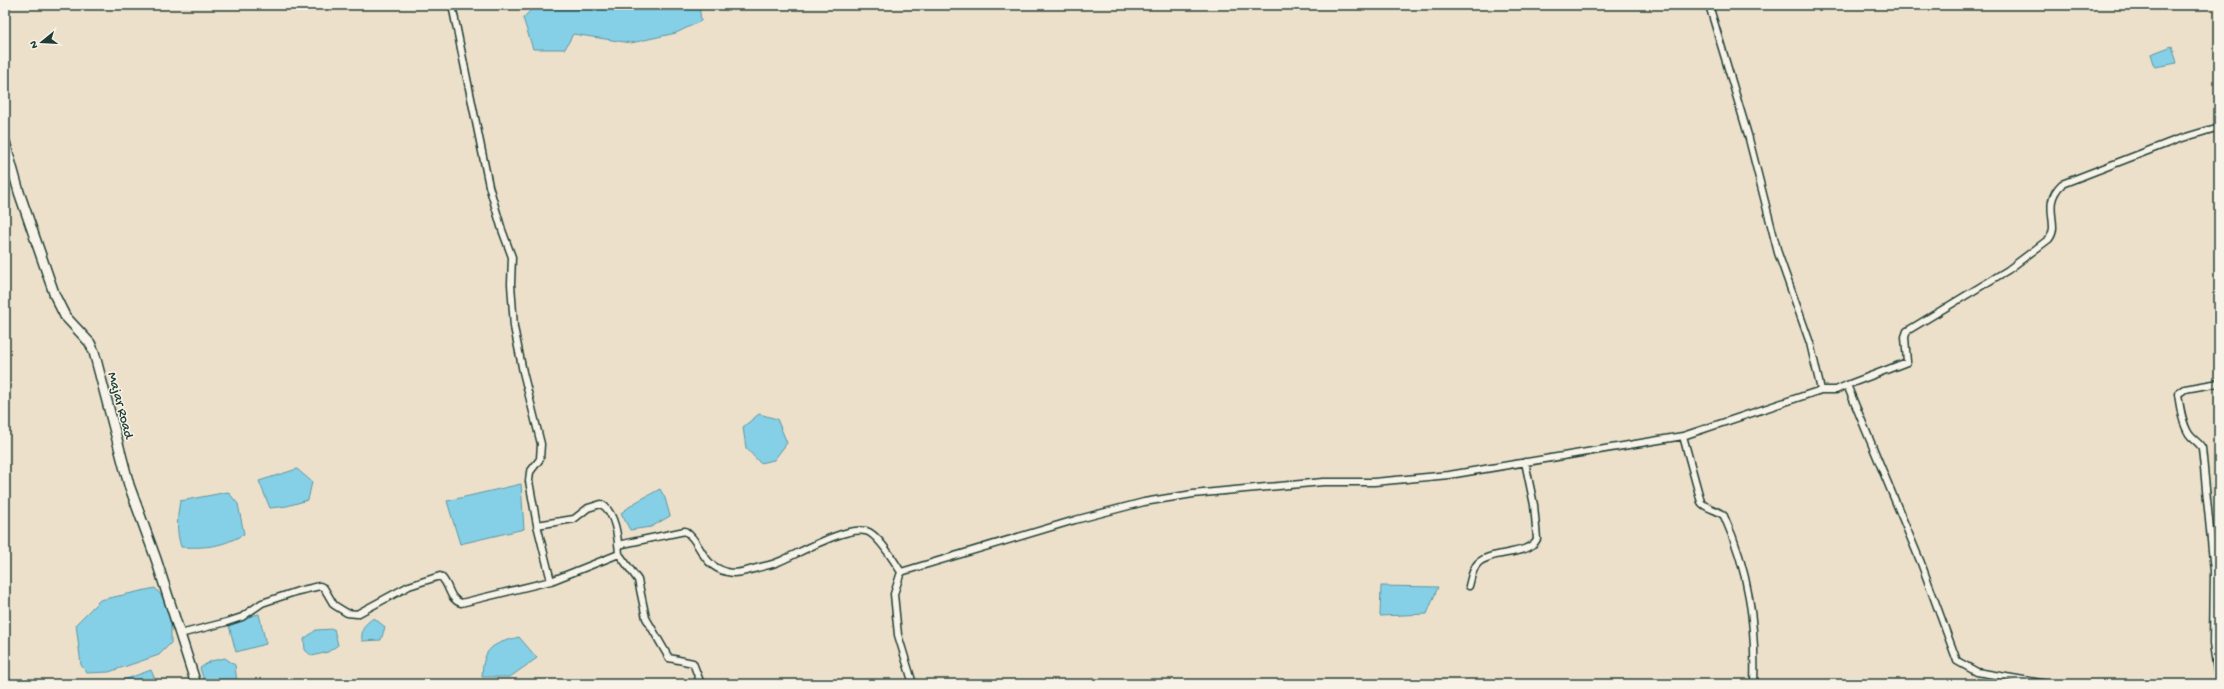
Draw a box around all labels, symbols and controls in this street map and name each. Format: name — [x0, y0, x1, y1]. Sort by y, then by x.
north arrow — [22, 22, 62, 62]
text: N — [28, 39, 41, 50]
street label: Majar Road — [103, 371, 137, 443]

